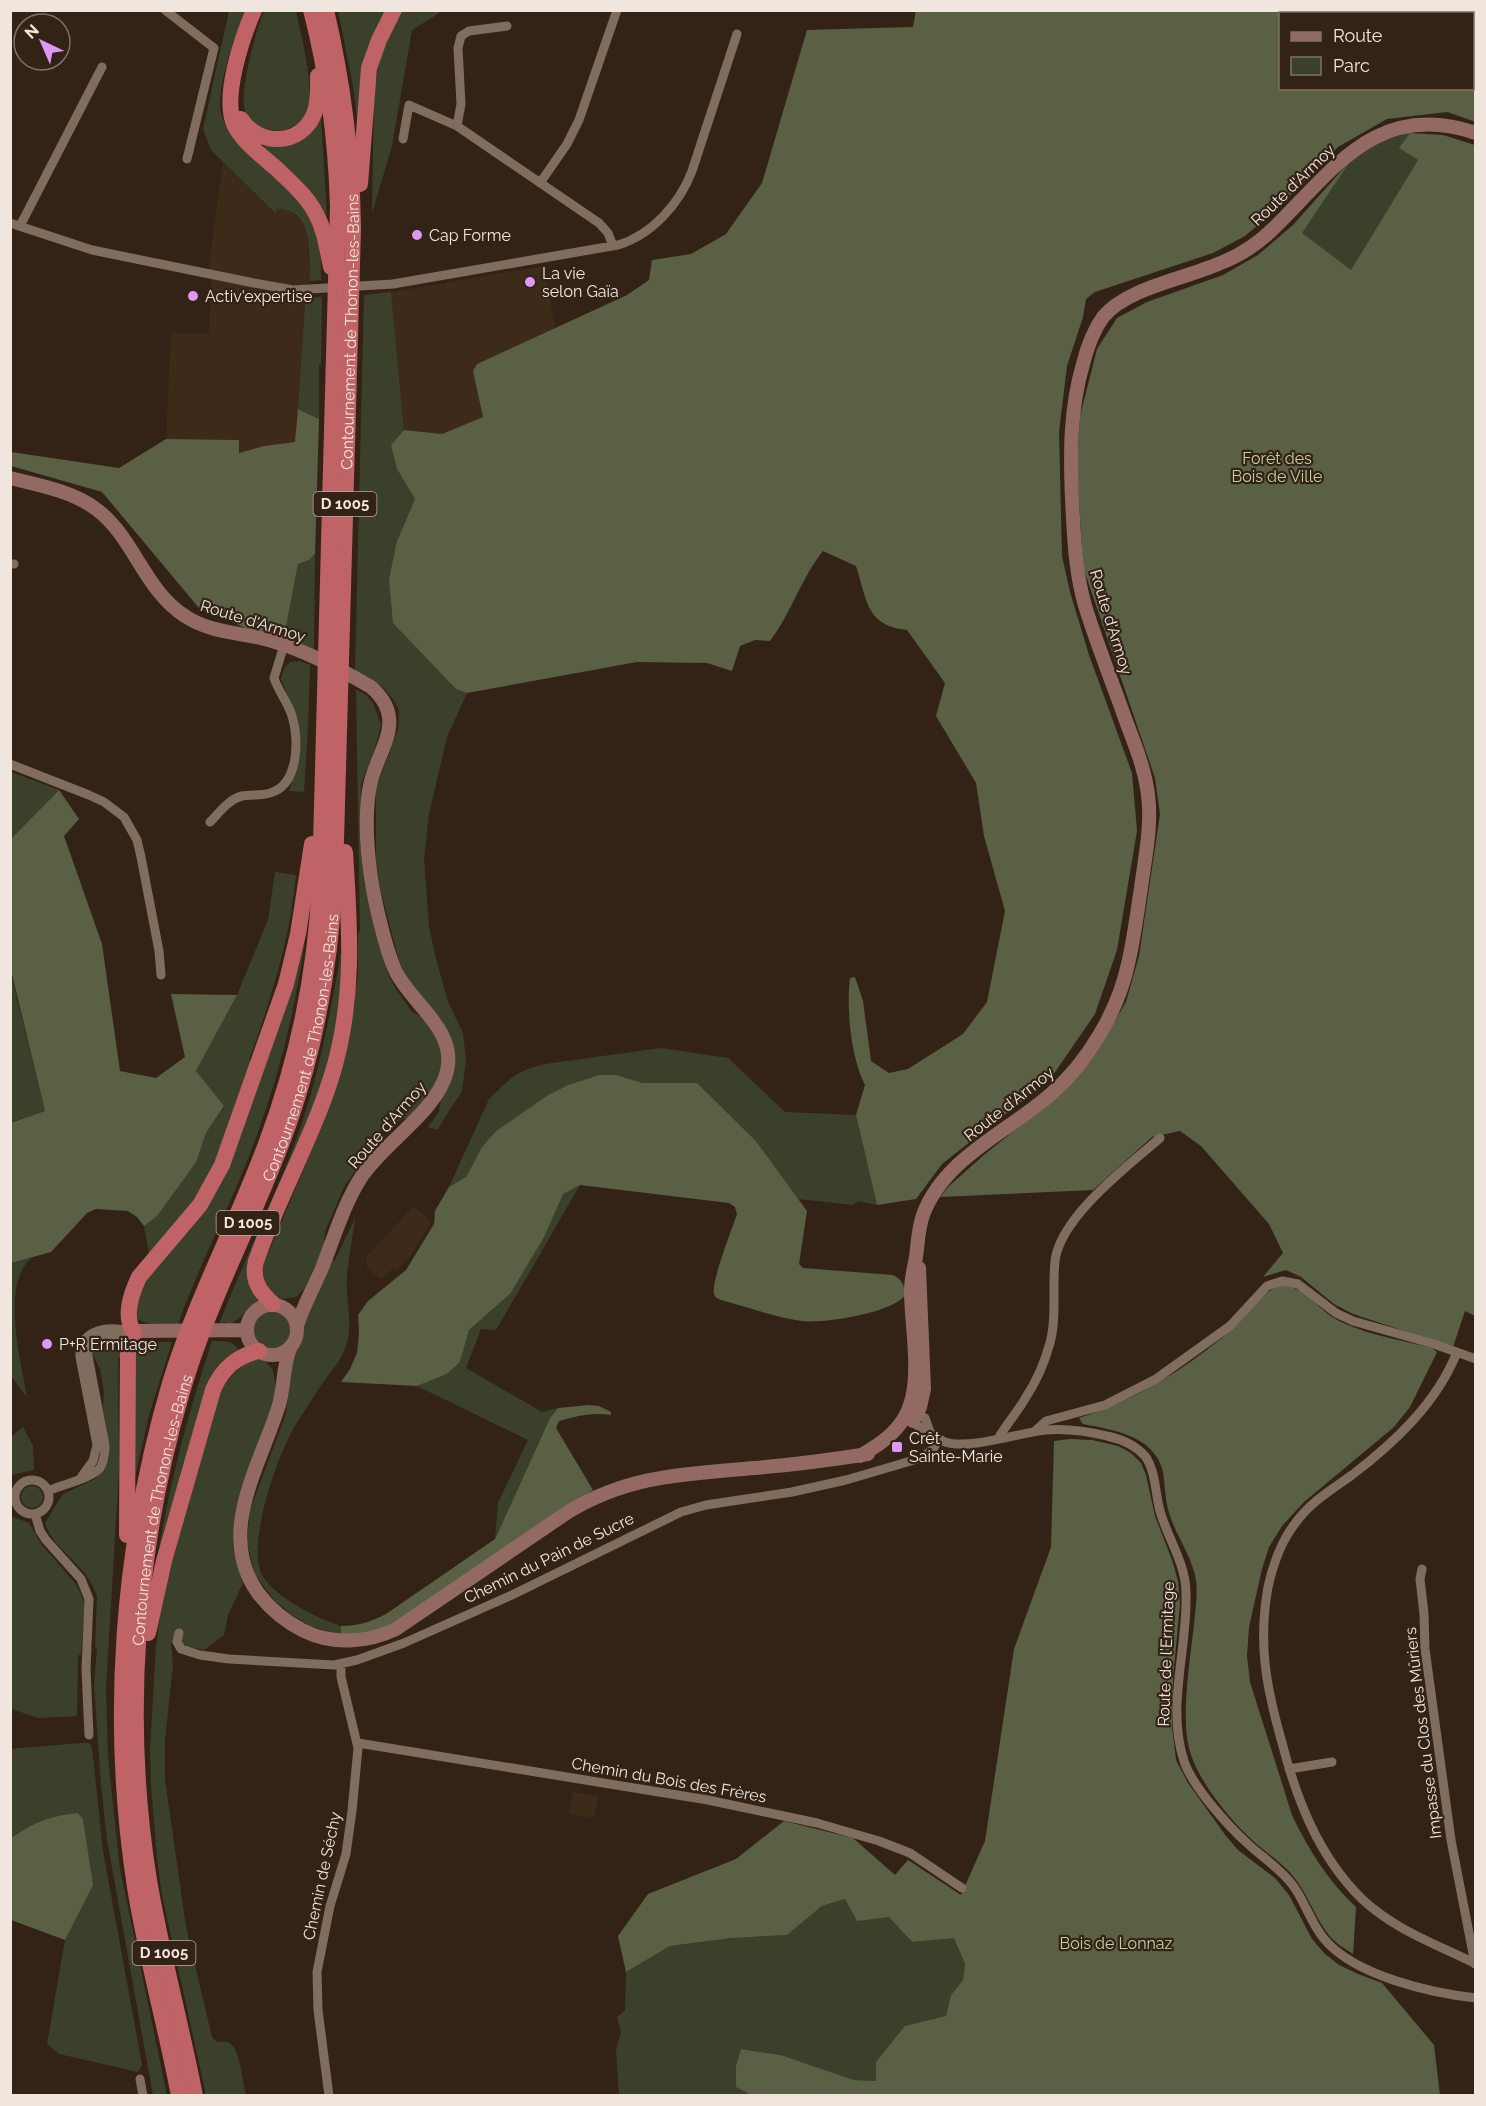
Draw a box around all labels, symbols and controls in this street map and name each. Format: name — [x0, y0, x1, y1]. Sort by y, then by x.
north arrow — [12, 12, 72, 72]
legend — [1279, 12, 1474, 90]
text: N — [21, 20, 43, 43]
text: Route — [1333, 25, 1383, 46]
text: Parc — [1333, 55, 1370, 76]
street label: Route d'Armoy — [1247, 140, 1339, 230]
street label: Contournement de Thonon-les-Bains — [337, 193, 363, 470]
place label: Cap Forme — [429, 226, 511, 245]
marker: Cap Forme — [410, 228, 424, 242]
place label: La vie selon Gaïa — [542, 264, 619, 301]
marker: La vie selon Gaïa — [523, 275, 537, 289]
place label: Activ'expertise — [205, 287, 312, 306]
marker: Activ'expertise — [186, 289, 200, 303]
park label: Forêt des Bois de Ville — [1232, 449, 1322, 486]
road number: D 1005 — [314, 492, 376, 516]
street label: Route d'Armoy — [1086, 567, 1136, 677]
street label: Route d'Armoy — [198, 596, 308, 646]
street label: Contournement de Thonon-les-Bains — [258, 913, 342, 1184]
street label: Route d'Armoy — [960, 1063, 1058, 1145]
street label: Route d'Armoy — [344, 1077, 430, 1172]
road number: D 1005 — [216, 1211, 280, 1235]
place label: P+R Ermitage — [59, 1335, 157, 1354]
marker: P+R Ermitage — [40, 1337, 54, 1351]
street label: Contournement de Thonon-les-Bains — [128, 1372, 196, 1646]
place label: Crêt Sainte-Marie — [909, 1429, 1003, 1466]
marker: Crêt Sainte-Marie — [890, 1440, 904, 1454]
street label: Chemin du Pain de Sucre — [461, 1509, 637, 1607]
street label: Route de l'Ermitage — [1154, 1581, 1178, 1727]
street label: Impasse du Clos des Mûriers — [1401, 1626, 1445, 1840]
street label: Chemin du Bois des Frères — [570, 1753, 768, 1807]
street label: Chemin de Séchy — [299, 1810, 345, 1942]
park label: Bois de Lonnaz — [1060, 1934, 1173, 1953]
road number: D 1005 — [132, 1941, 195, 1965]

